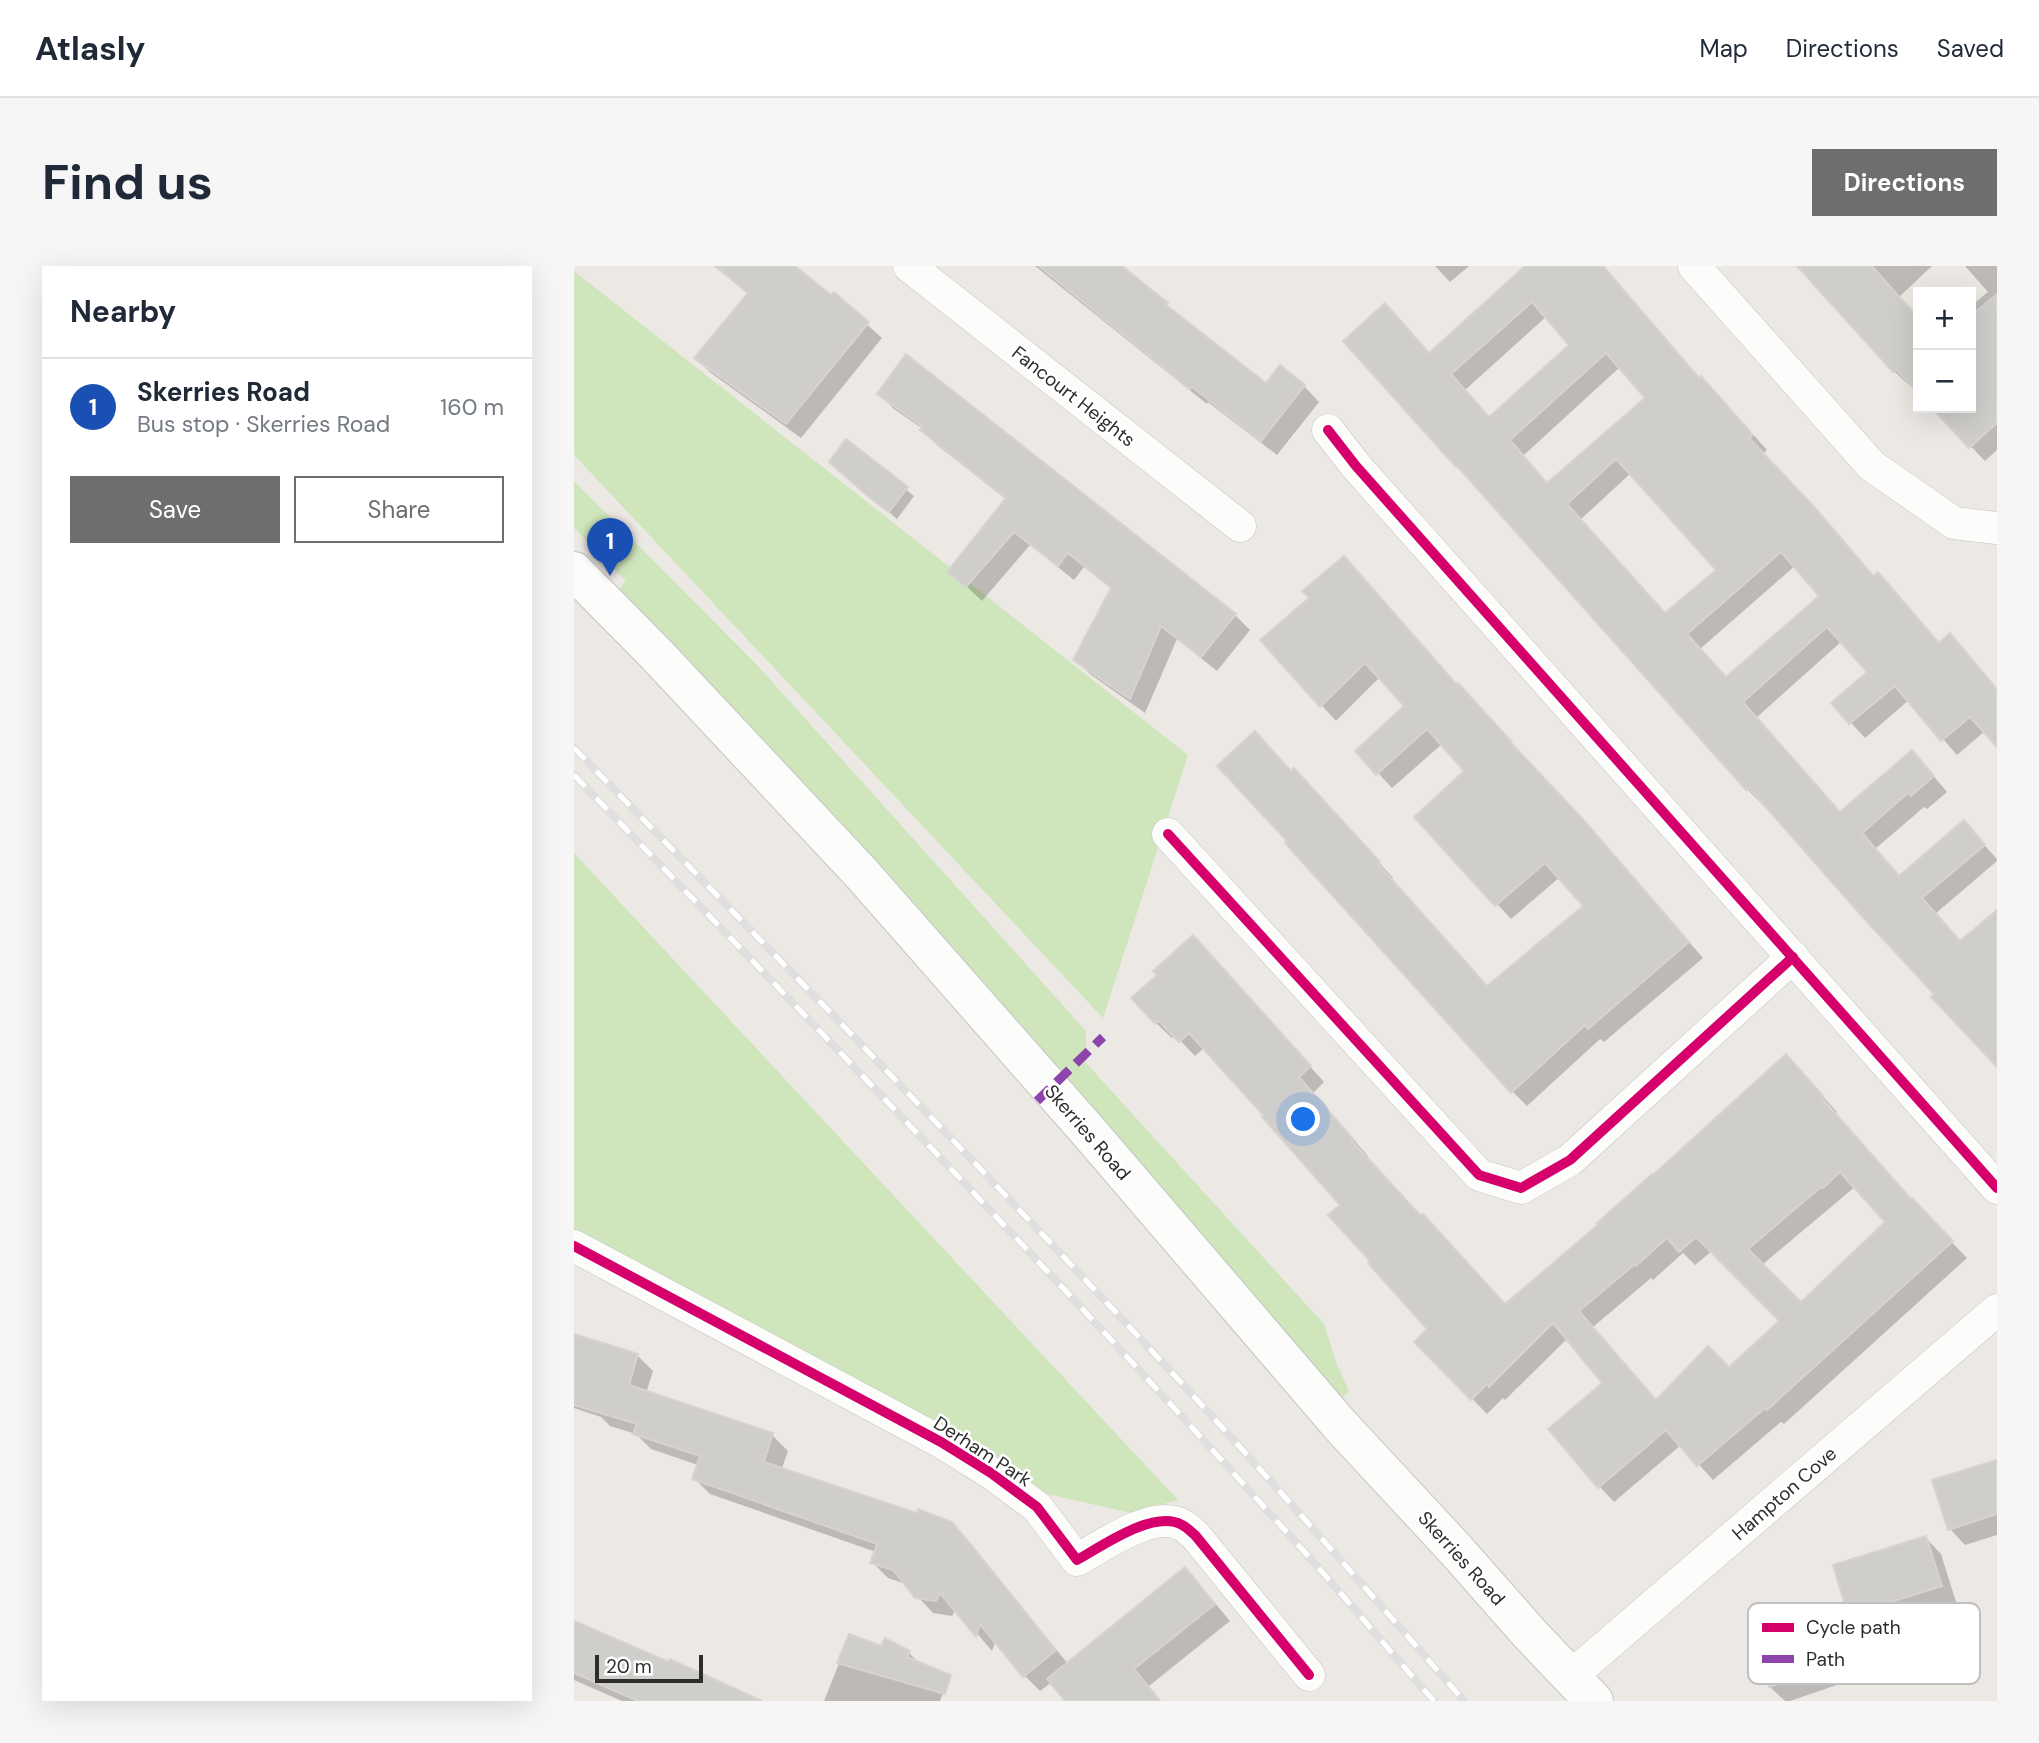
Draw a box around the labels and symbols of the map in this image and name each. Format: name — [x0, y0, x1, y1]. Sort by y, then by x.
street label: Fancourt Heights — [1007, 340, 1141, 452]
pin: 1 — [587, 518, 633, 576]
street label: Skerries Road — [1039, 1079, 1136, 1185]
your location — [1286, 1102, 1320, 1136]
street label: Derham Park — [929, 1411, 1037, 1493]
street label: Hampton Cove — [1727, 1441, 1842, 1546]
street label: Skerries Road — [1413, 1506, 1511, 1611]
legend — [1748, 1603, 1980, 1684]
text: Cycle path — [1806, 1615, 1901, 1640]
text: Path — [1806, 1647, 1845, 1672]
scale bar — [595, 1652, 704, 1684]

